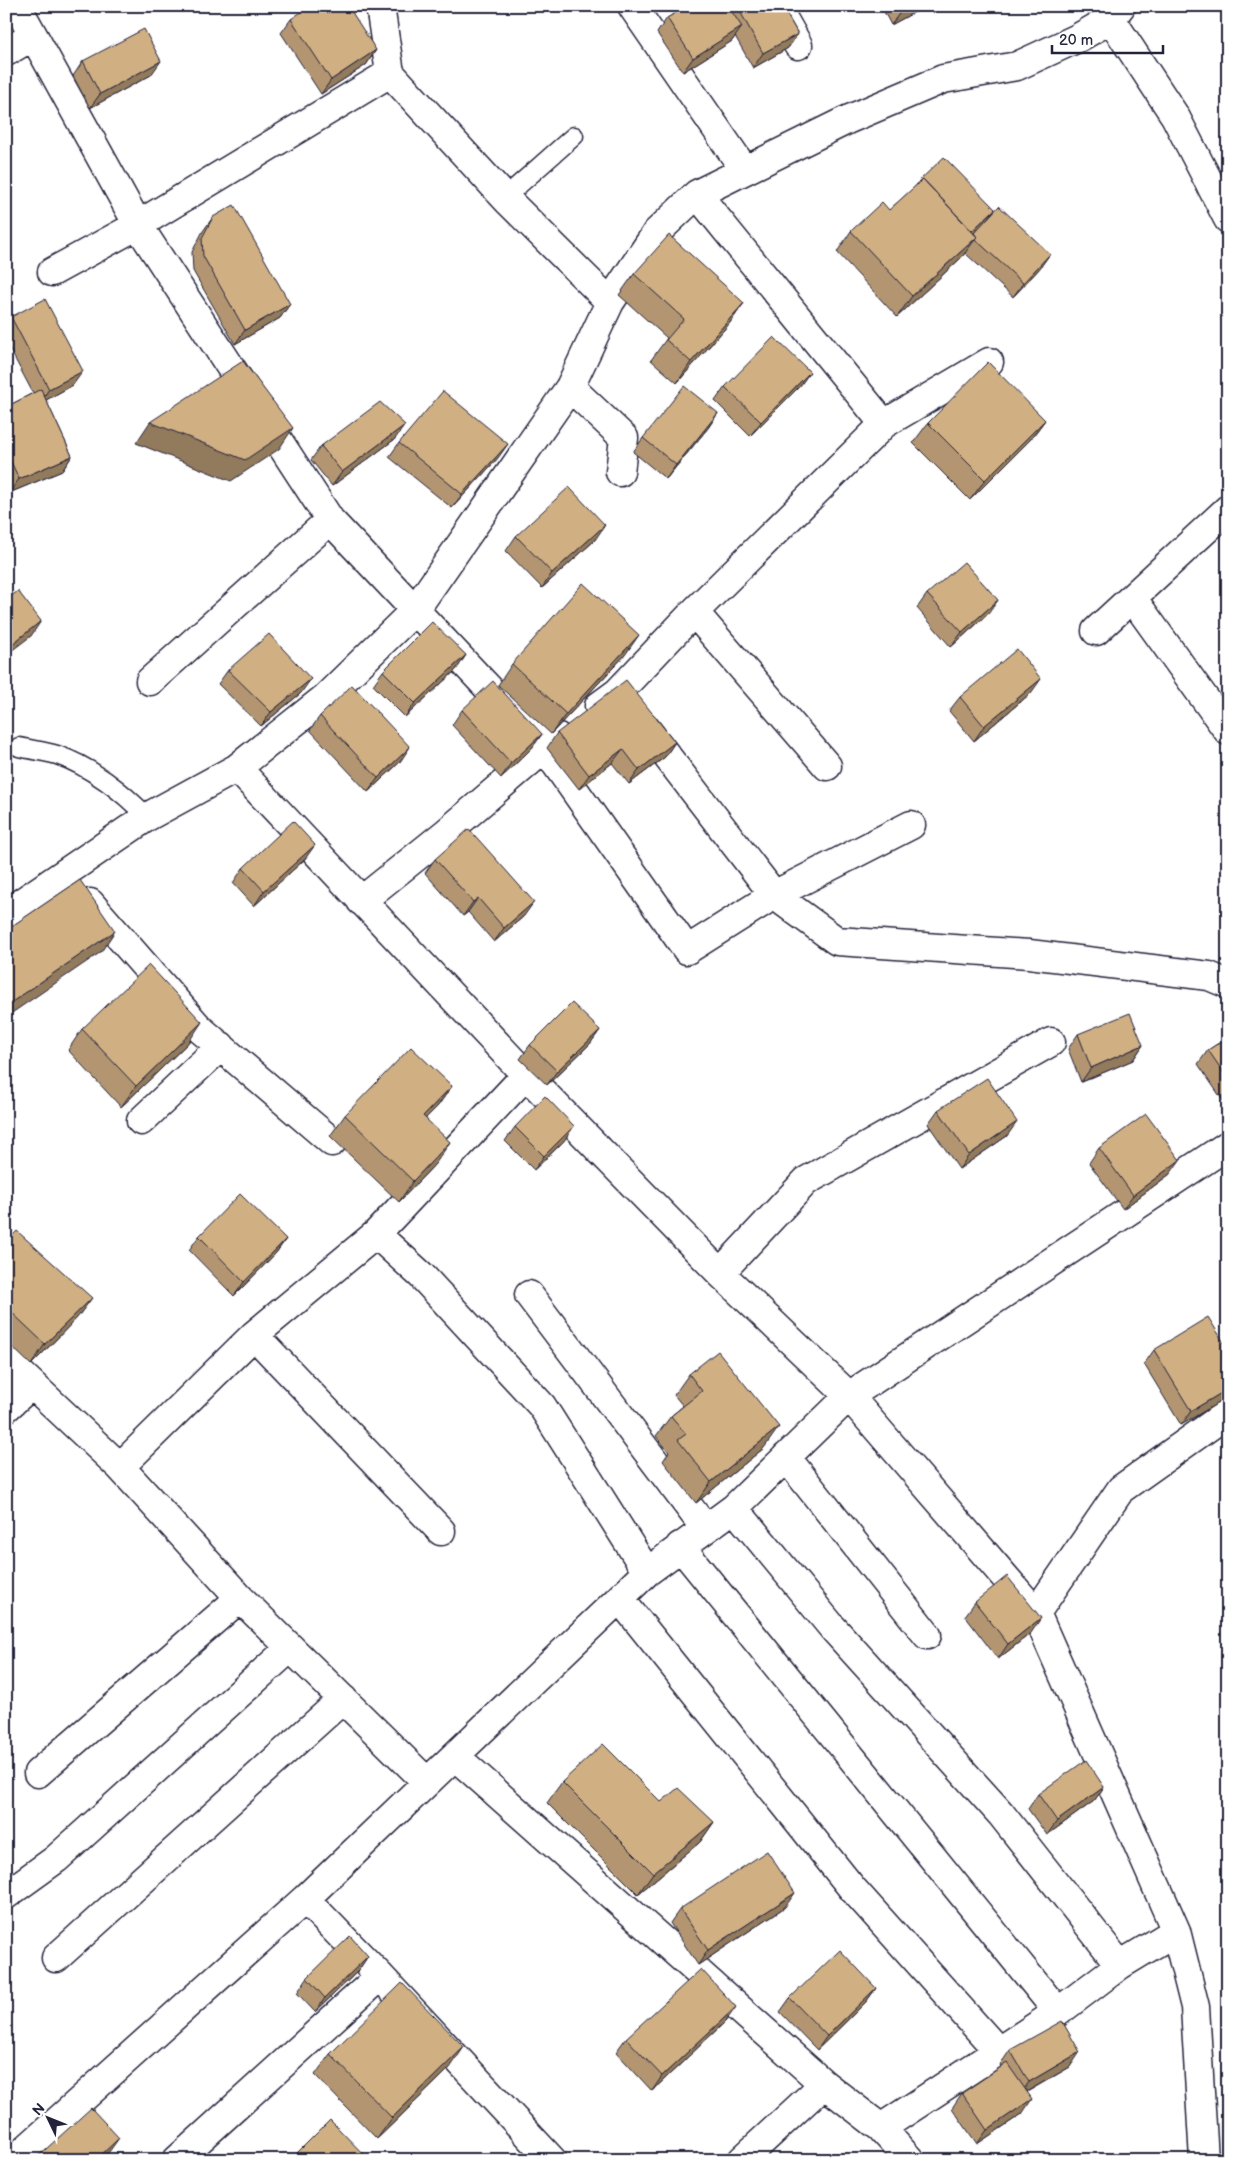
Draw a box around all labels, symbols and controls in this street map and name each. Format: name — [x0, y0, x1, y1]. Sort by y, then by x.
scale bar — [1052, 22, 1163, 54]
text: 20 m — [1059, 31, 1093, 50]
north arrow — [22, 2094, 72, 2144]
text: N — [29, 2100, 49, 2119]

